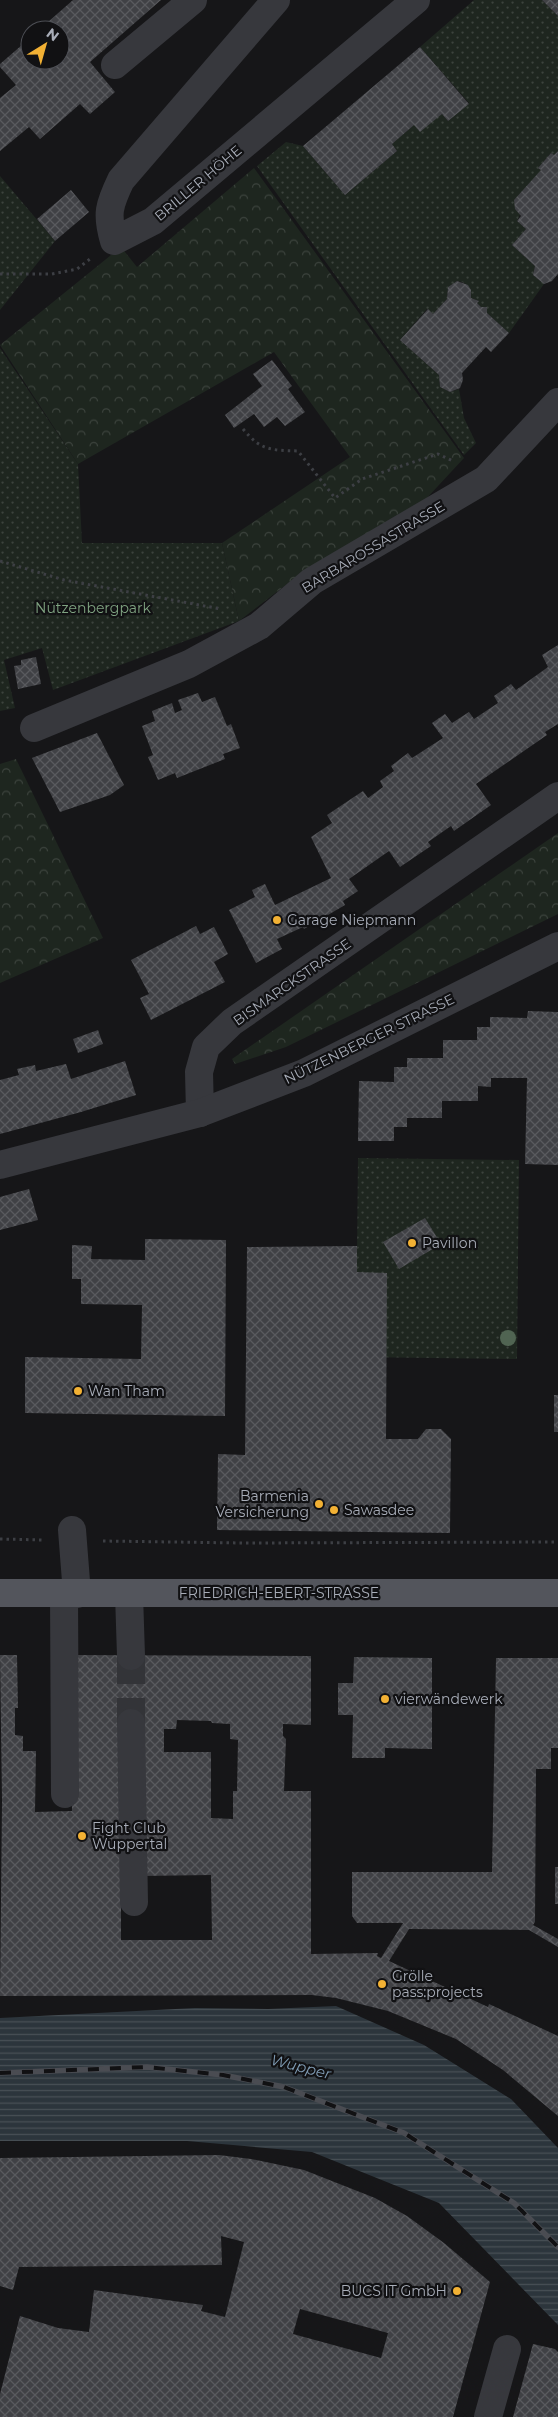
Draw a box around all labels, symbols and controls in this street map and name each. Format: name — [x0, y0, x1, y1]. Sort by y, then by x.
north arrow — [20, 20, 70, 70]
text: N — [43, 24, 63, 45]
street label: BRILLER HÖHE — [151, 141, 245, 225]
street label: BARBAROSSASTRASSE — [298, 497, 448, 597]
park label: Nützenbergpark — [35, 599, 152, 617]
place label: Garage Niepmann — [287, 911, 416, 929]
marker: Garage Niepmann — [271, 914, 283, 926]
street label: BISMARCKSTRASSE — [230, 935, 354, 1029]
street label: NÜTZENBERGER STRASSE — [281, 990, 457, 1088]
place label: Pavillon — [422, 1234, 477, 1252]
marker: Pavillon — [406, 1237, 418, 1249]
place label: Wan Tham — [88, 1382, 165, 1400]
marker: Wan Tham — [72, 1385, 84, 1397]
place label: Barmenia Versicherung — [216, 1487, 309, 1521]
marker: Barmenia Versicherung — [313, 1498, 325, 1510]
place label: Sawasdee — [344, 1501, 414, 1519]
marker: Sawasdee — [328, 1504, 340, 1516]
street label: FRIEDRICH-EBERT-STRASSE — [179, 1584, 379, 1602]
place label: vierwändewerk — [395, 1690, 503, 1708]
marker: vierwändewerk — [379, 1693, 391, 1705]
place label: Fight Club Wuppertal — [92, 1819, 167, 1853]
marker: Fight Club Wuppertal — [76, 1830, 88, 1842]
place label: Grölle pass:projects — [392, 1967, 483, 2001]
marker: Grölle pass:projects — [376, 1978, 388, 1990]
water label: Wupper — [269, 2050, 334, 2083]
place label: BUCS IT GmbH — [341, 2282, 447, 2300]
marker: BUCS IT GmbH — [451, 2285, 463, 2297]

